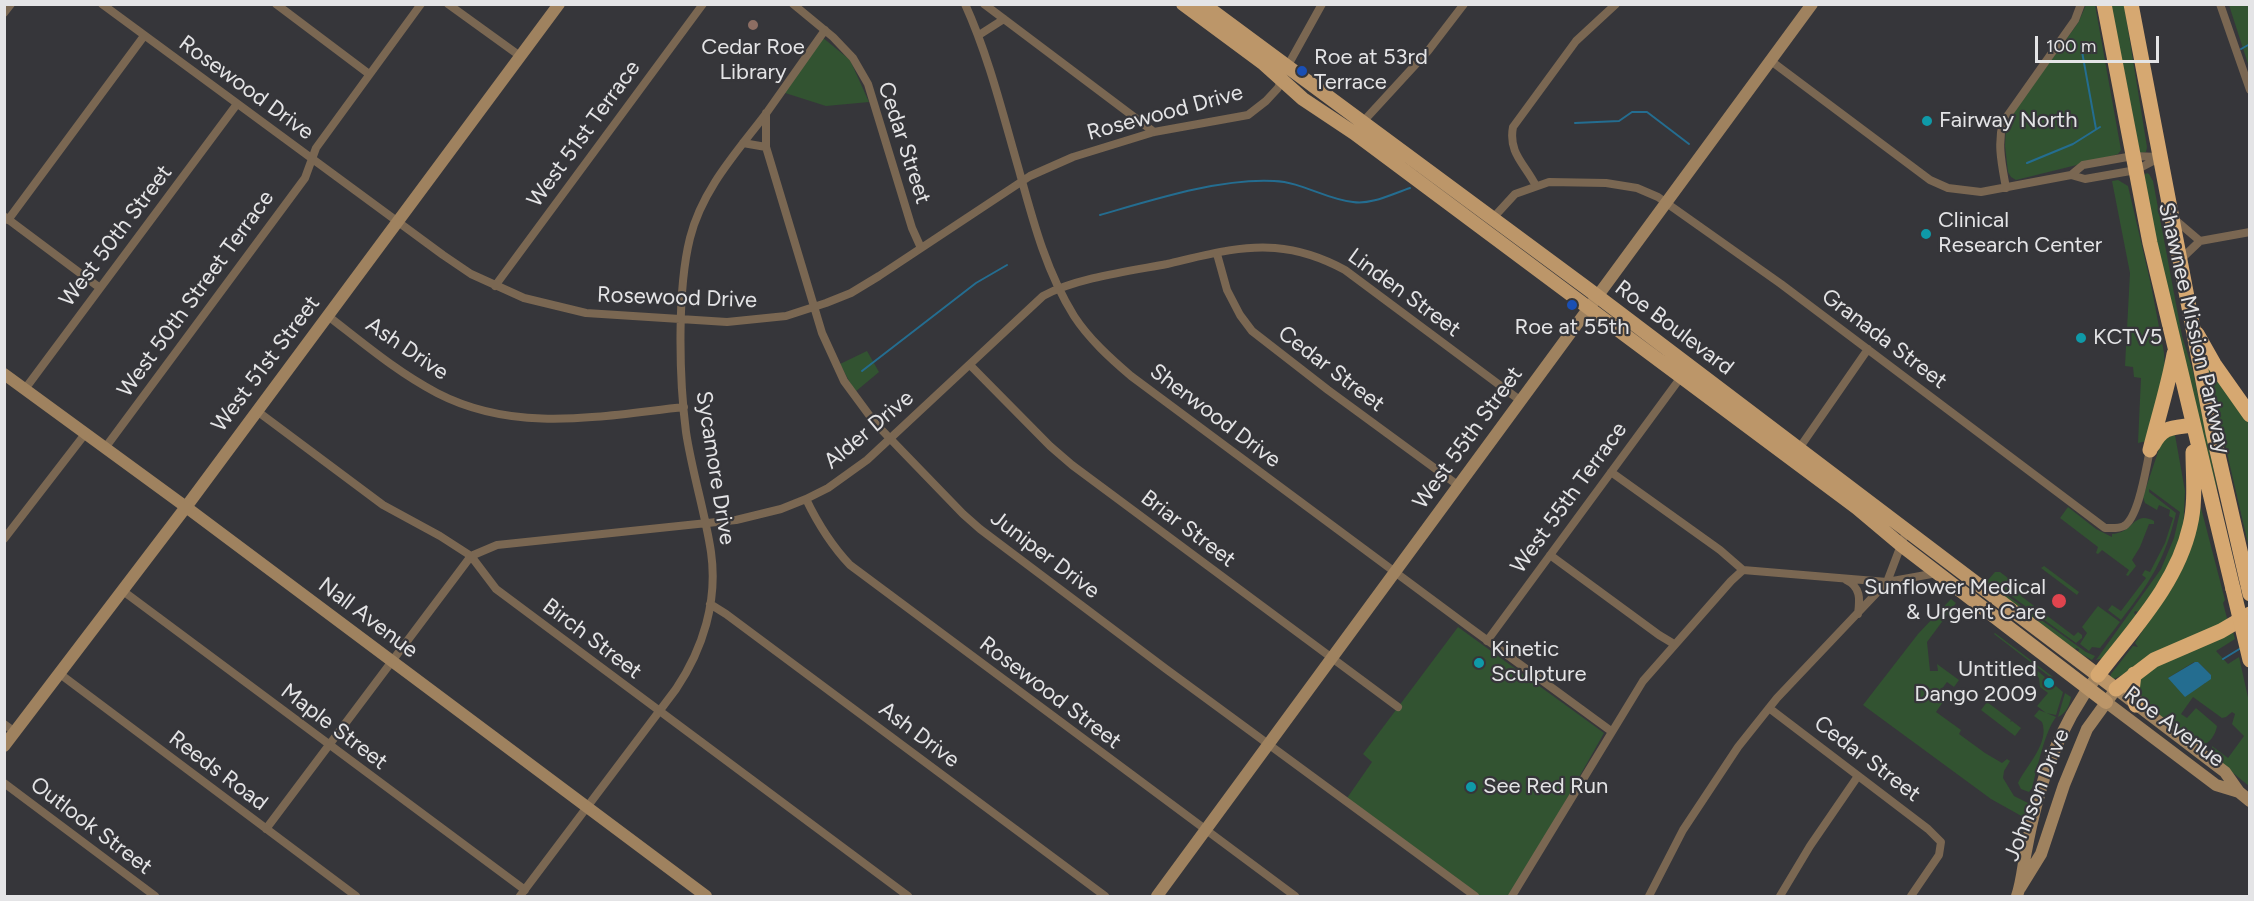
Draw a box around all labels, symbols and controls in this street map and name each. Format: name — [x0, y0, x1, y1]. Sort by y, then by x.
marker: Cedar Roe Library — [746, 18, 760, 32]
scale bar — [2038, 24, 2162, 62]
street label: Rosewood Drive — [173, 30, 319, 146]
place label: Cedar Roe Library — [701, 35, 805, 86]
text: 100 m — [2046, 35, 2096, 57]
place label: Roe at 53rd Terrace — [1314, 45, 1428, 96]
street label: West 51st Terrace — [522, 56, 646, 212]
marker: Roe at 53rd Terrace — [1295, 64, 1309, 78]
street label: Cedar Street — [872, 79, 936, 207]
street label: Rosewood Drive — [1084, 80, 1246, 146]
place label: Fairway North — [1939, 108, 2077, 134]
marker: Fairway North — [1920, 114, 1934, 128]
street label: West 50th Street — [54, 160, 178, 312]
street label: West 50th Street Terrace — [112, 186, 280, 402]
street label: Shawnee Mission Parkway — [2152, 200, 2236, 456]
place label: Clinical Research Center — [1938, 208, 2102, 260]
marker: Clinical Research Center — [1919, 227, 1933, 241]
street label: Linden Street — [1342, 243, 1466, 343]
street label: Roe Boulevard — [1609, 275, 1739, 381]
street label: Rosewood Drive — [596, 282, 758, 314]
street label: Granada Street — [1816, 283, 1952, 395]
street label: West 51st Street — [206, 291, 326, 437]
marker: Roe at 55th — [1565, 298, 1579, 312]
street label: Ash Drive — [361, 312, 453, 386]
place label: Roe at 55th — [1515, 315, 1629, 341]
street label: Cedar Street — [1273, 320, 1389, 418]
place label: KCTV5 — [2093, 325, 2162, 351]
marker: KCTV5 — [2074, 331, 2088, 345]
street label: Sherwood Drive — [1144, 358, 1286, 474]
street label: West 55th Street — [1408, 362, 1528, 514]
street label: Alder Drive — [819, 385, 919, 475]
street label: Sycamore Drive — [690, 389, 740, 547]
street label: West 55th Terrace — [1505, 417, 1633, 579]
street label: Briar Street — [1135, 485, 1241, 573]
street label: Juniper Drive — [985, 505, 1105, 605]
street label: Nall Avenue — [313, 572, 423, 664]
place label: Sunflower Medical & Urgent Care — [1864, 575, 2046, 626]
marker: Sunflower Medical & Urgent Care — [2050, 592, 2068, 610]
street label: Birch Street — [537, 593, 647, 685]
street label: Rosewood Street — [974, 631, 1126, 755]
place label: Kinetic Sculpture — [1491, 637, 1587, 688]
marker: Kinetic Sculpture — [1472, 656, 1486, 670]
place label: Untitled Dango 2009 — [1914, 657, 2037, 708]
marker: Untitled Dango 2009 — [2042, 676, 2056, 690]
street label: Maple Street — [275, 678, 393, 776]
street label: Roe Avenue — [2119, 681, 2229, 773]
street label: Ash Drive — [874, 696, 964, 774]
street label: Cedar Street — [1809, 710, 1925, 808]
street label: Reeds Road — [163, 725, 273, 817]
street label: Johnson Drive — [1998, 725, 2076, 865]
street label: Outlook Street — [25, 772, 157, 880]
place label: See Red Run — [1483, 774, 1608, 800]
marker: See Red Run — [1464, 780, 1478, 794]

